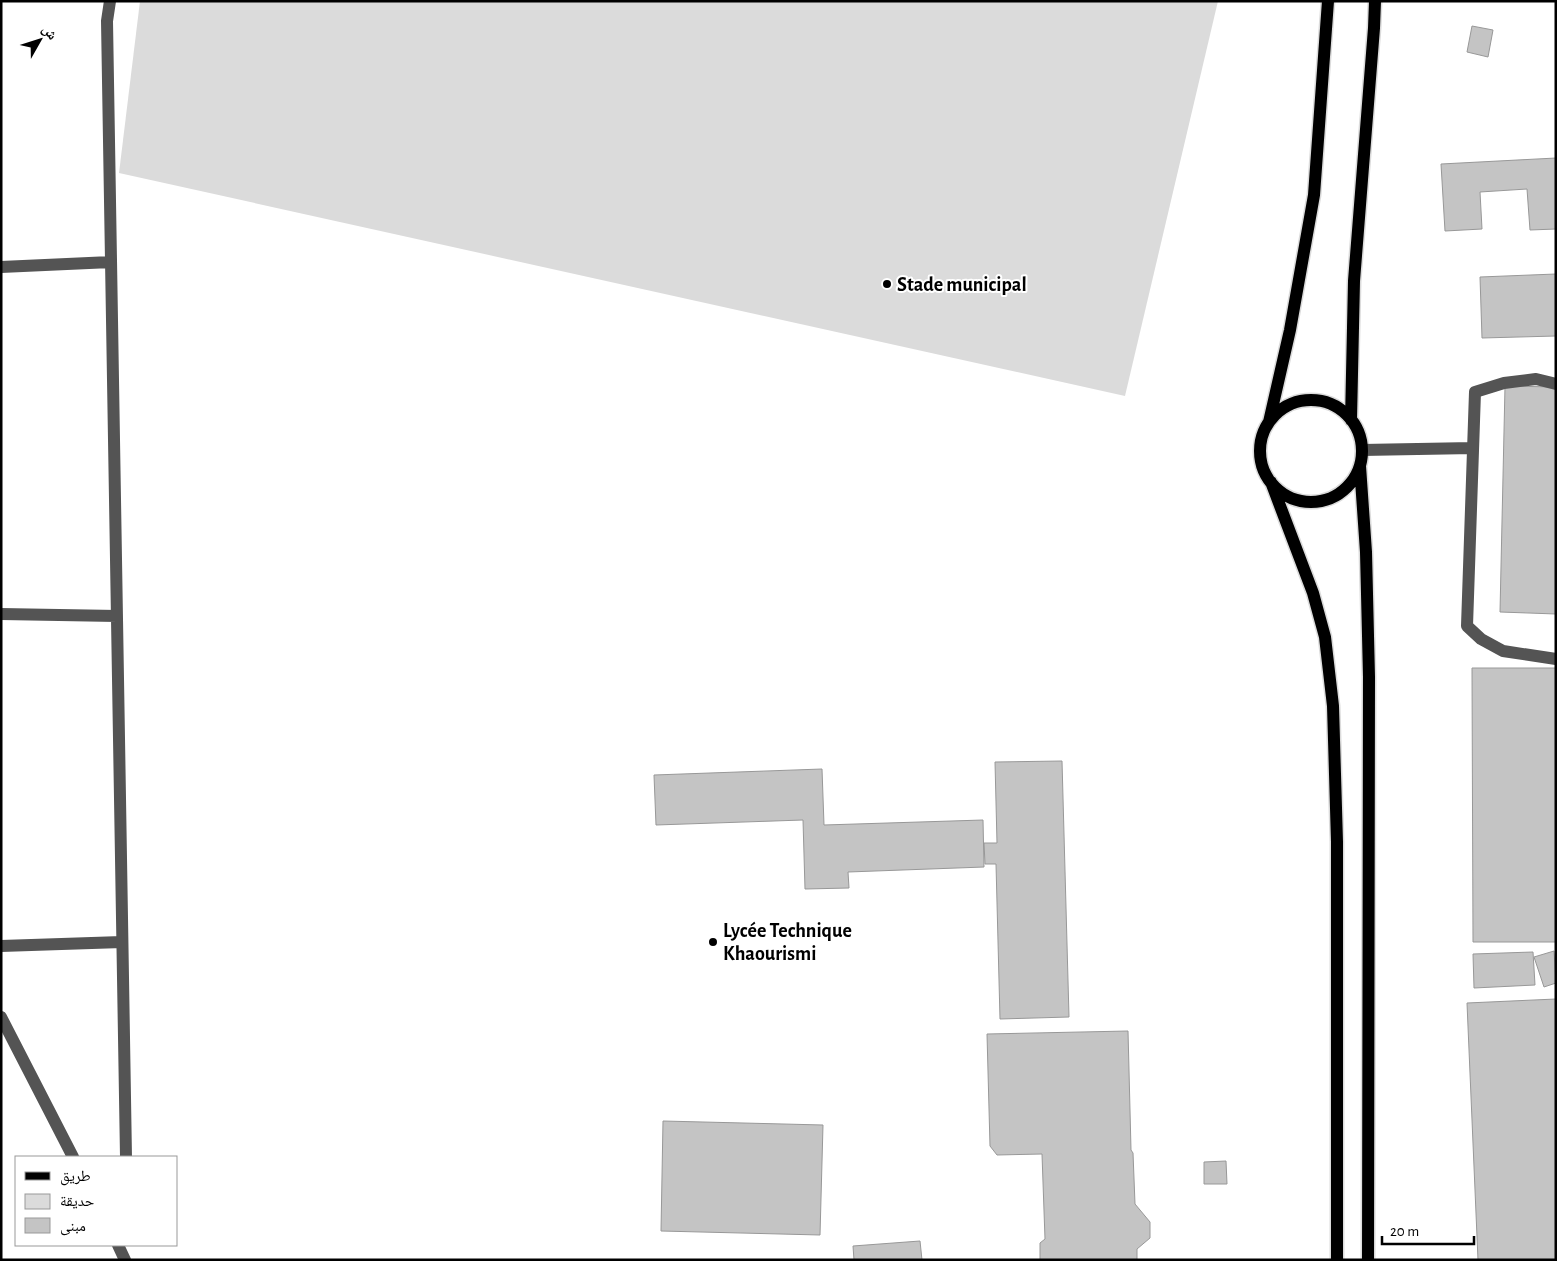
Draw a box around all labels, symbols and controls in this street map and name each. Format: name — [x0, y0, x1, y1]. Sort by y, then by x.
north arrow — [15, 15, 65, 65]
text: ش — [38, 22, 60, 43]
place label: Stade municipal — [897, 275, 1027, 295]
marker: Stade municipal — [881, 278, 893, 290]
place label: Lycée Technique Khaourismi — [723, 921, 852, 964]
marker: Lycée Technique Khaourismi — [707, 936, 719, 948]
legend — [15, 1156, 178, 1246]
text: طريق — [60, 1169, 91, 1186]
text: حديقة — [60, 1194, 95, 1209]
scale bar — [1382, 1214, 1474, 1246]
text: مبنى — [60, 1219, 86, 1236]
text: 20 m — [1390, 1224, 1419, 1239]

